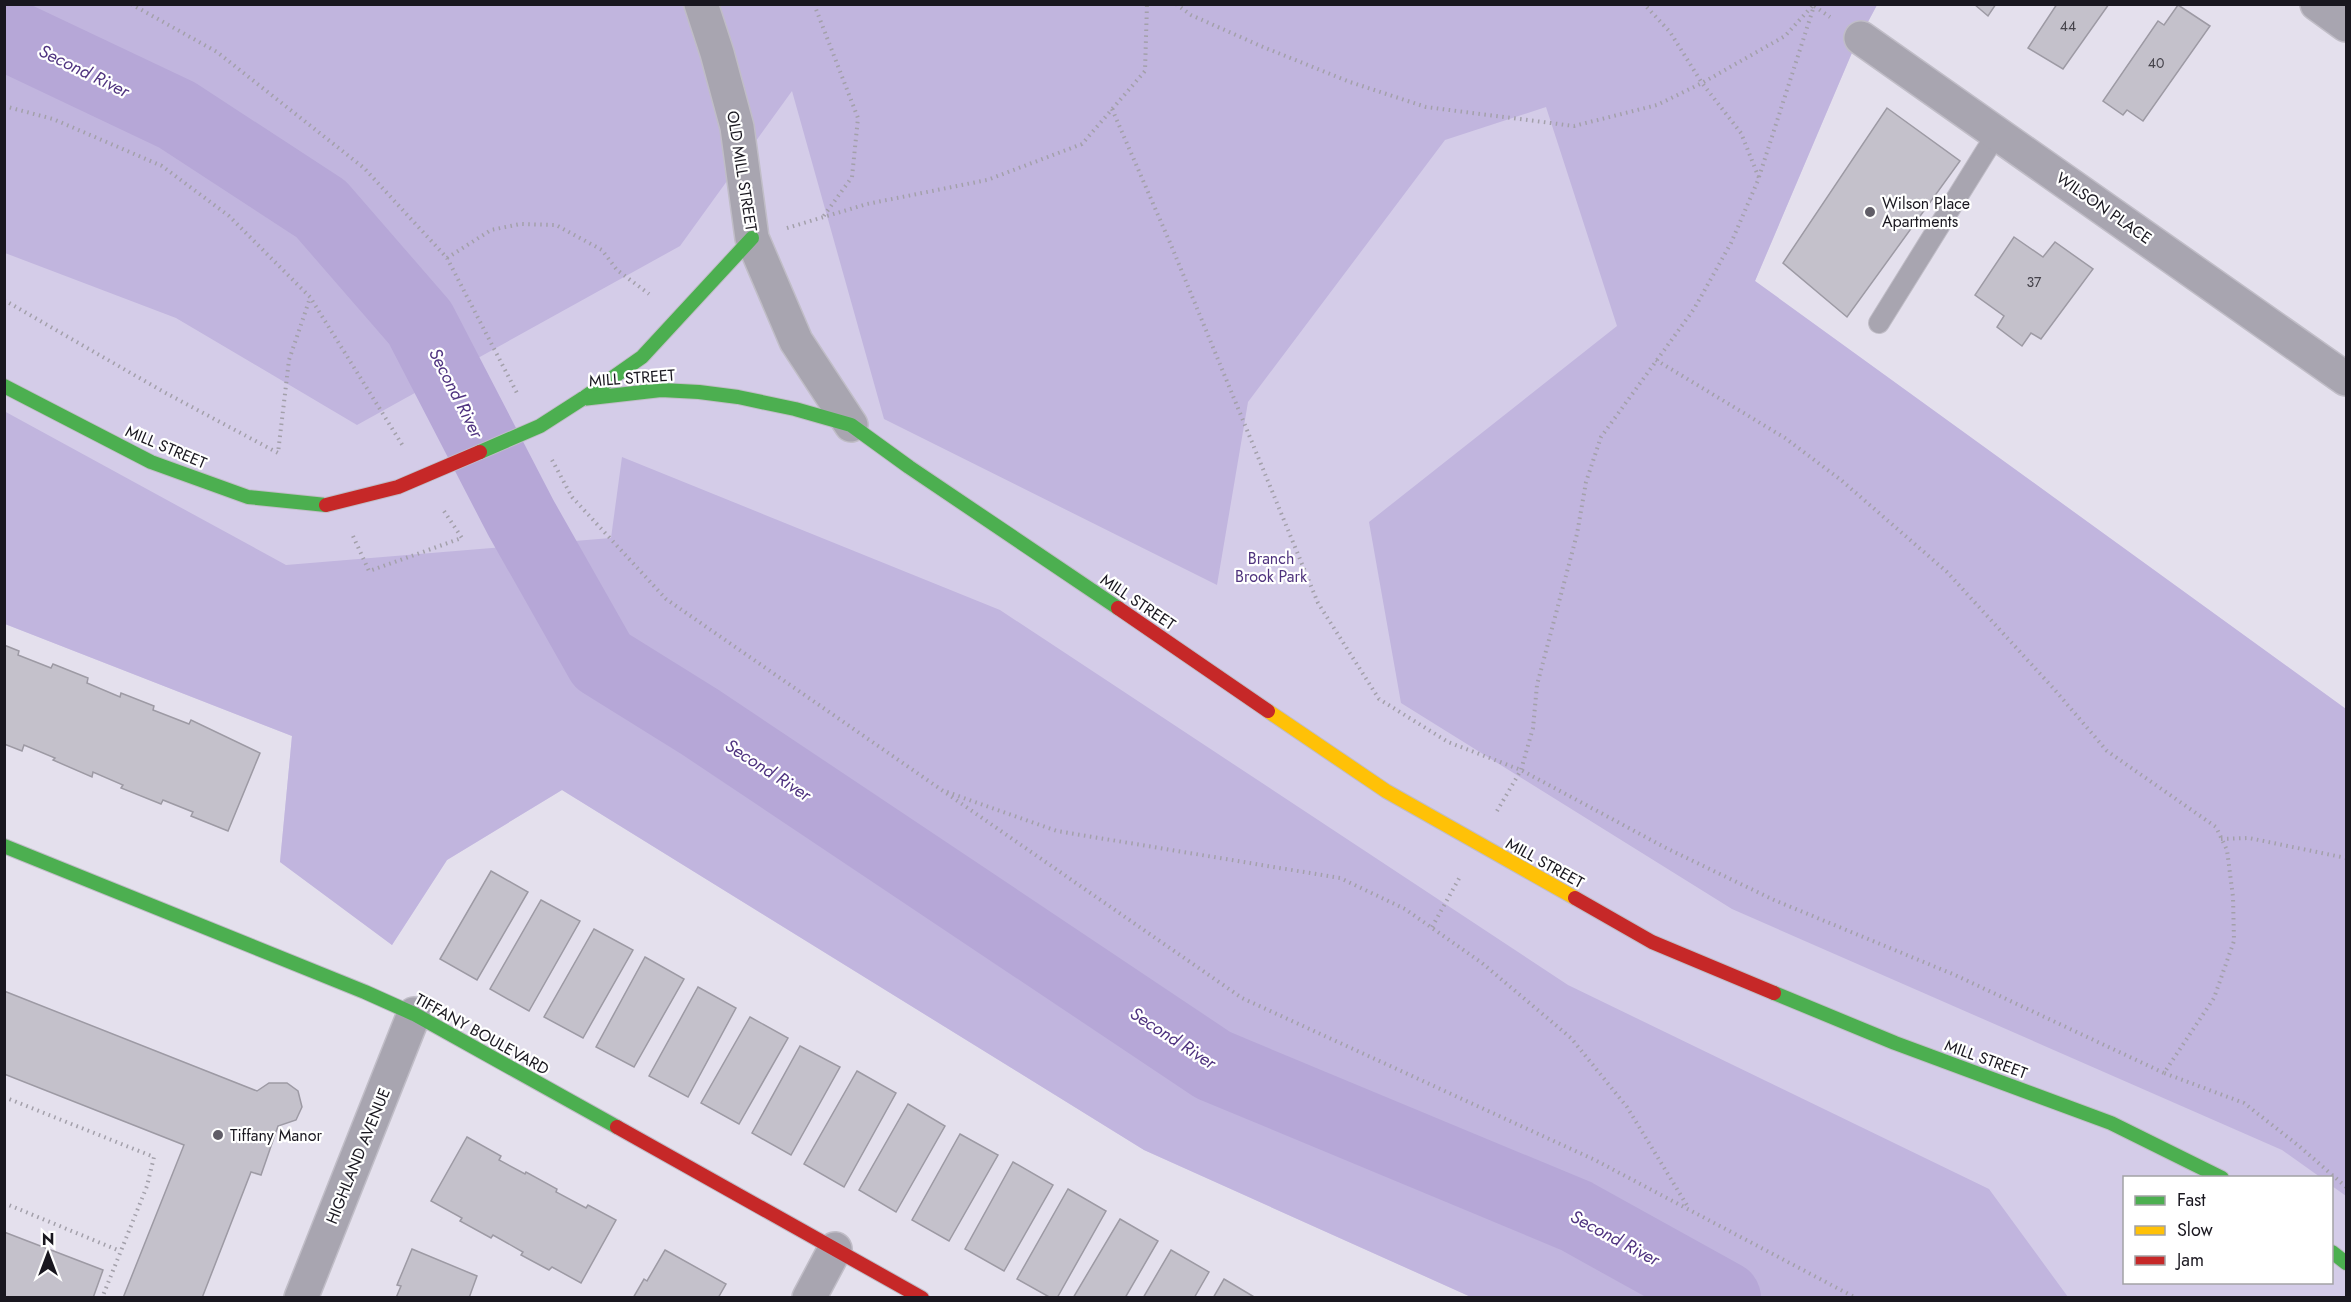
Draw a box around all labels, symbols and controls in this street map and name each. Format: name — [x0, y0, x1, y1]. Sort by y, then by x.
house number: 44 — [2060, 16, 2076, 36]
water label: Second River — [34, 38, 135, 105]
house number: 40 — [2148, 53, 2164, 73]
street label: OLD MILL STREET — [721, 109, 763, 234]
street label: WILSON PLACE — [2052, 166, 2156, 250]
place label: Wilson Place Apartments — [1882, 192, 1970, 233]
marker: Wilson Place Apartments — [1863, 205, 1877, 219]
house number: 37 — [2027, 272, 2042, 292]
water label: Second River — [422, 344, 490, 443]
street label: MILL STREET — [588, 363, 676, 392]
street label: MILL STREET — [122, 420, 211, 475]
park label: Branch Brook Park — [1235, 547, 1308, 588]
street label: MILL STREET — [1096, 568, 1181, 636]
water label: Second River — [720, 732, 817, 808]
street label: MILL STREET — [1502, 832, 1589, 894]
street label: TIFFANY BOULEVARD — [411, 988, 553, 1080]
water label: Second River — [1125, 1000, 1222, 1076]
street label: MILL STREET — [1942, 1033, 2031, 1085]
street label: HIGHLAND AVENUE — [320, 1084, 396, 1228]
place label: Tiffany Manor — [230, 1124, 322, 1147]
marker: Tiffany Manor — [211, 1128, 225, 1142]
legend — [2123, 1176, 2333, 1284]
text: Fast — [2177, 1187, 2206, 1213]
water label: Second River — [1566, 1204, 1665, 1273]
text: Slow — [2177, 1217, 2214, 1243]
north arrow — [18, 1224, 78, 1284]
text: N — [42, 1228, 54, 1251]
text: Jam — [2175, 1247, 2204, 1273]

